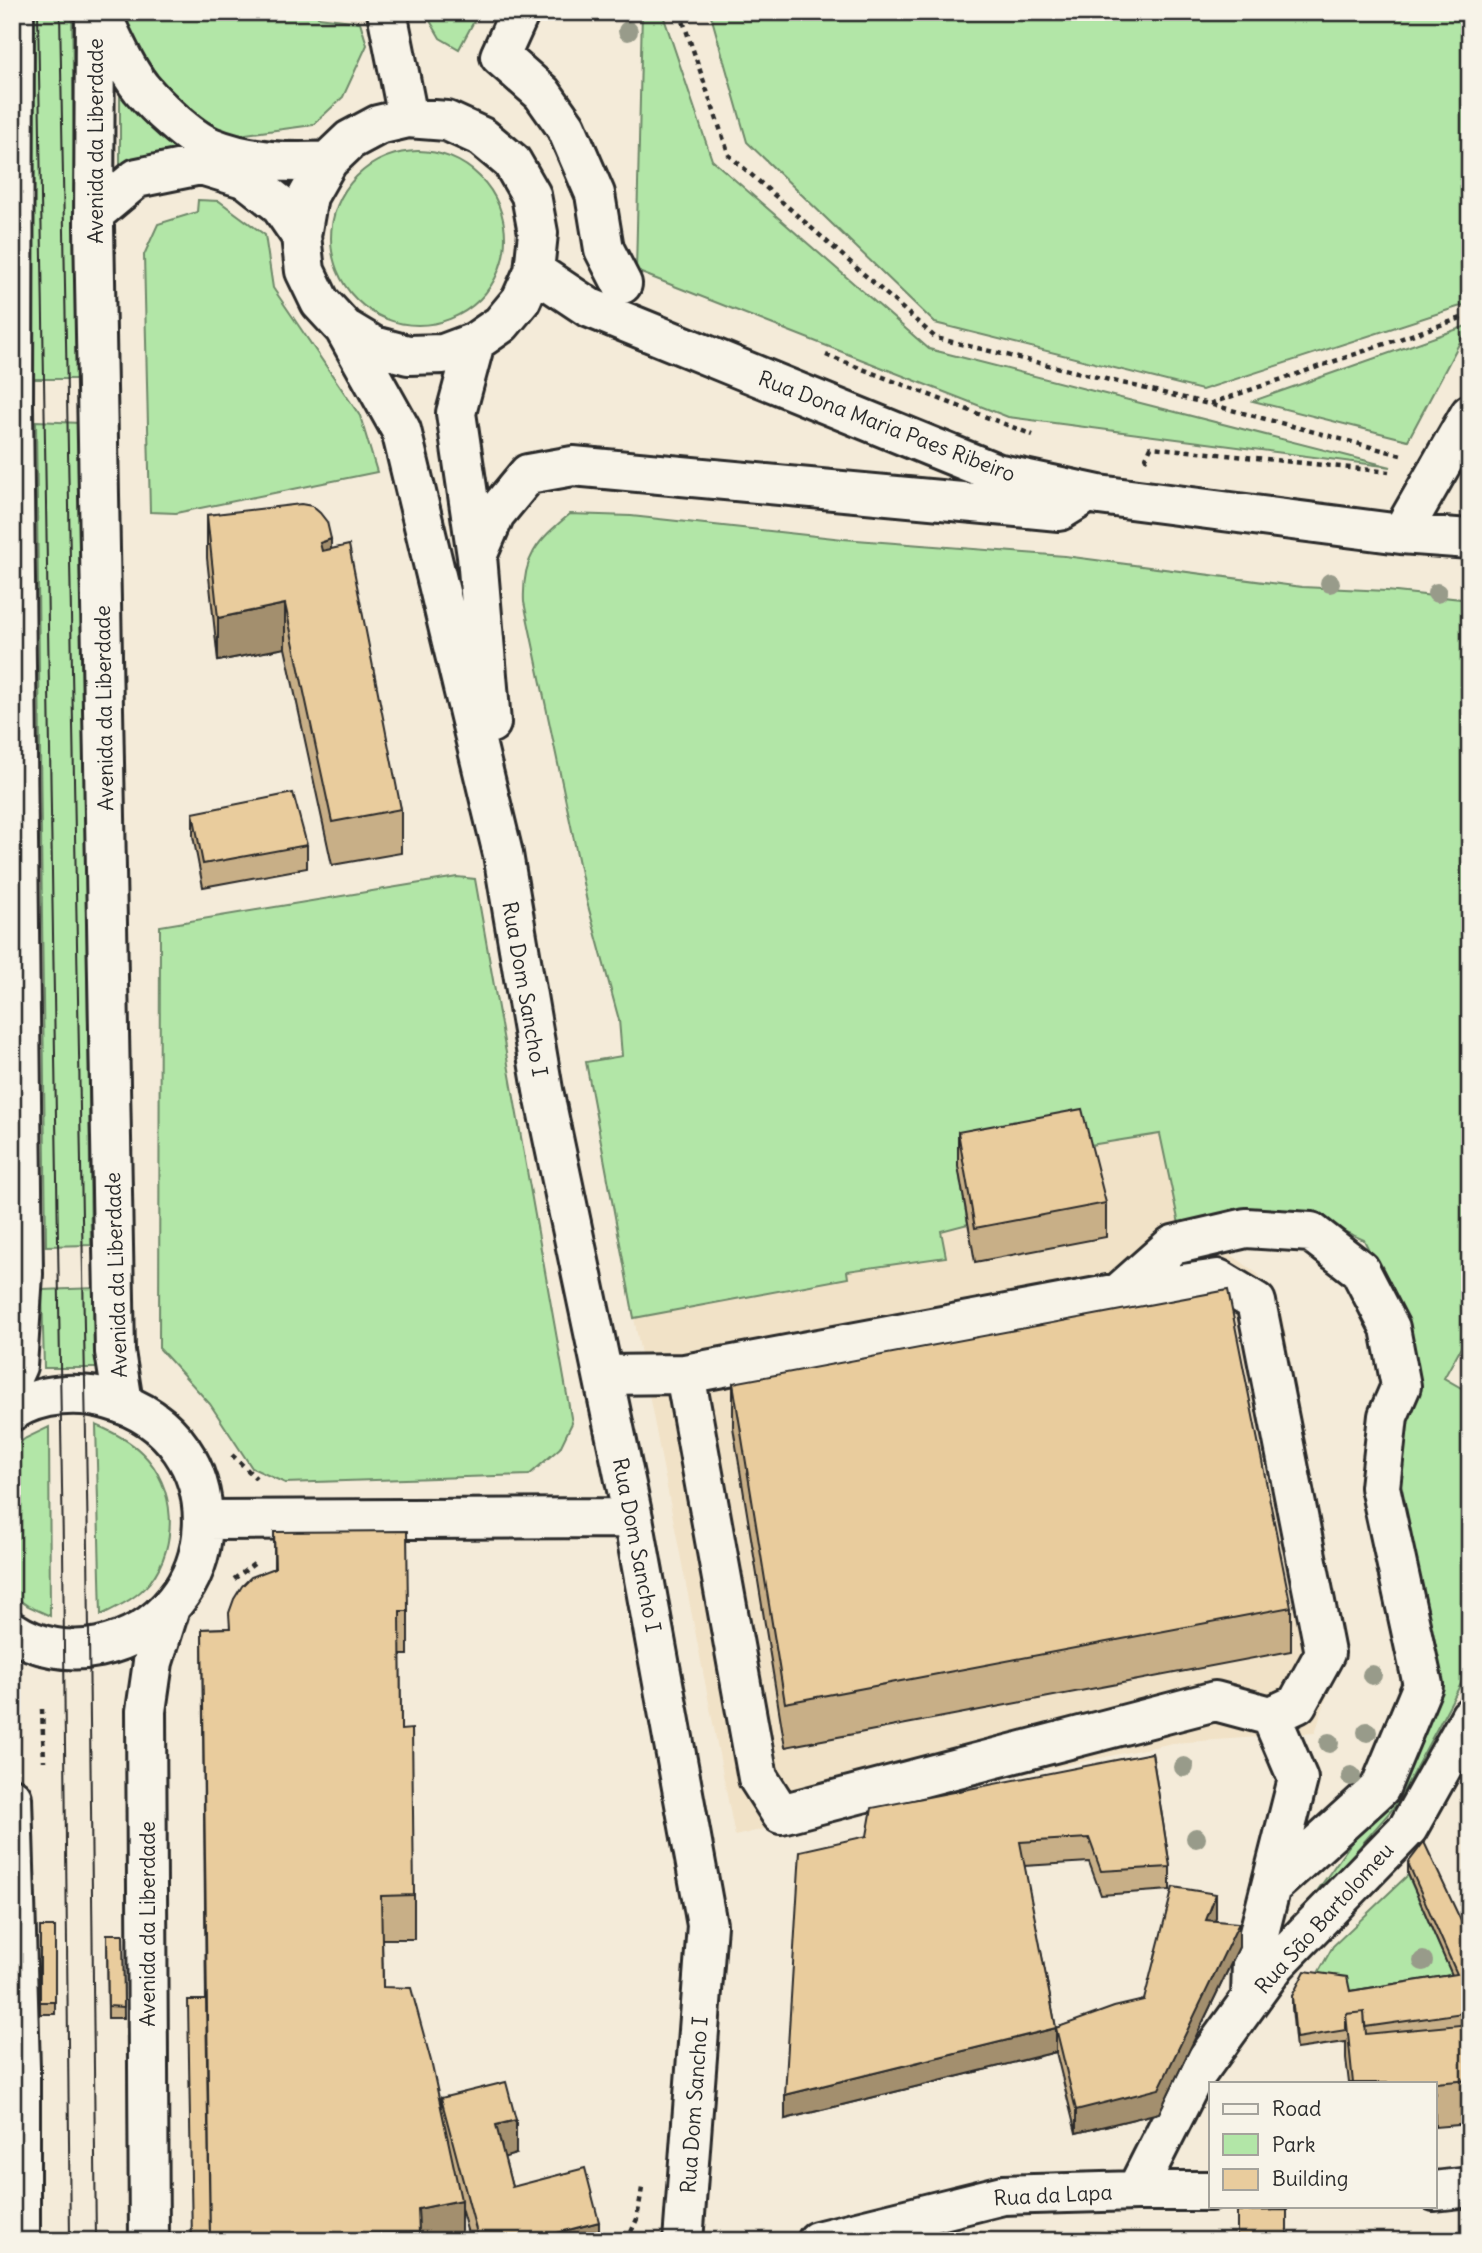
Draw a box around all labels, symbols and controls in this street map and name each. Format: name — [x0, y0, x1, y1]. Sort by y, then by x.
street label: Avenida da Liberdade — [82, 38, 109, 244]
street label: Rua Dona Maria Paes Ribeiro — [755, 364, 1019, 488]
street label: Avenida da Liberdade — [89, 605, 119, 811]
street label: Rua Dom Sancho I — [496, 899, 554, 1079]
street label: Avenida da Liberdade — [99, 1172, 133, 1378]
street label: Rua Dom Sancho I — [607, 1456, 667, 1634]
street label: Avenida da Liberdade — [134, 1821, 161, 2027]
street label: Rua São Bartolomeu — [1249, 1837, 1399, 1999]
street label: Rua Dom Sancho I — [674, 2016, 714, 2194]
legend — [1209, 2082, 1436, 2208]
text: Road — [1272, 2095, 1321, 2122]
text: Park — [1272, 2131, 1315, 2158]
text: Building — [1272, 2165, 1348, 2192]
street label: Rua da Lapa — [993, 2178, 1113, 2212]

